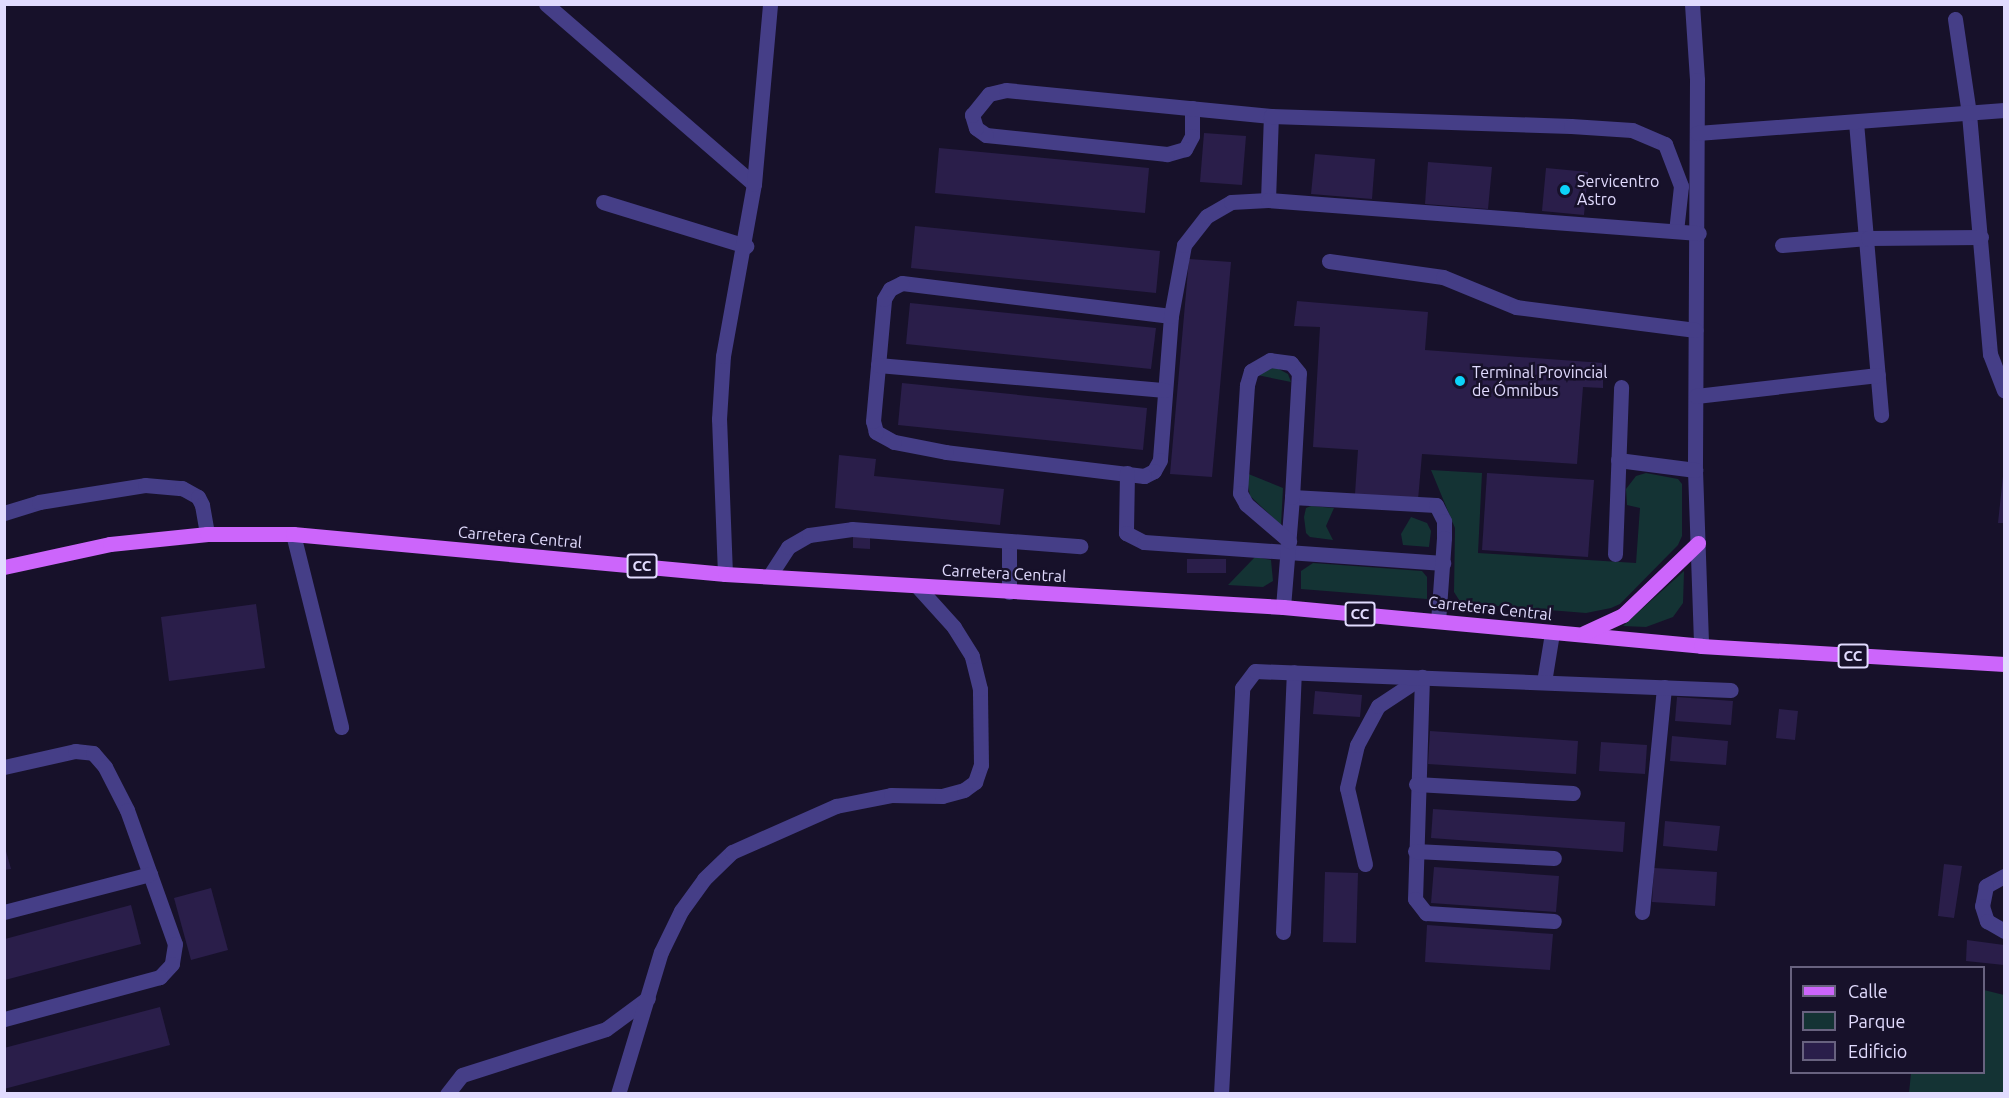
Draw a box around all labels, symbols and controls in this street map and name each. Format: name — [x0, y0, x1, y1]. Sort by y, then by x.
place label: Servicentro Astro — [1577, 171, 1659, 209]
marker: Servicentro Astro — [1558, 183, 1572, 197]
place label: Terminal Provincial de Ómnibus — [1472, 362, 1607, 400]
marker: Terminal Provincial de Ómnibus — [1453, 374, 1467, 388]
street label: Carretera Central — [457, 522, 583, 552]
road number: CC — [626, 554, 658, 578]
street label: Carretera Central — [941, 560, 1067, 586]
street label: Carretera Central — [1427, 592, 1553, 624]
road number: CC — [1344, 602, 1376, 626]
road number: CC — [1836, 644, 1870, 668]
legend — [1790, 966, 1985, 1074]
text: Calle — [1848, 981, 1888, 1001]
text: Parque — [1848, 1011, 1905, 1031]
text: Edificio — [1848, 1041, 1907, 1061]

